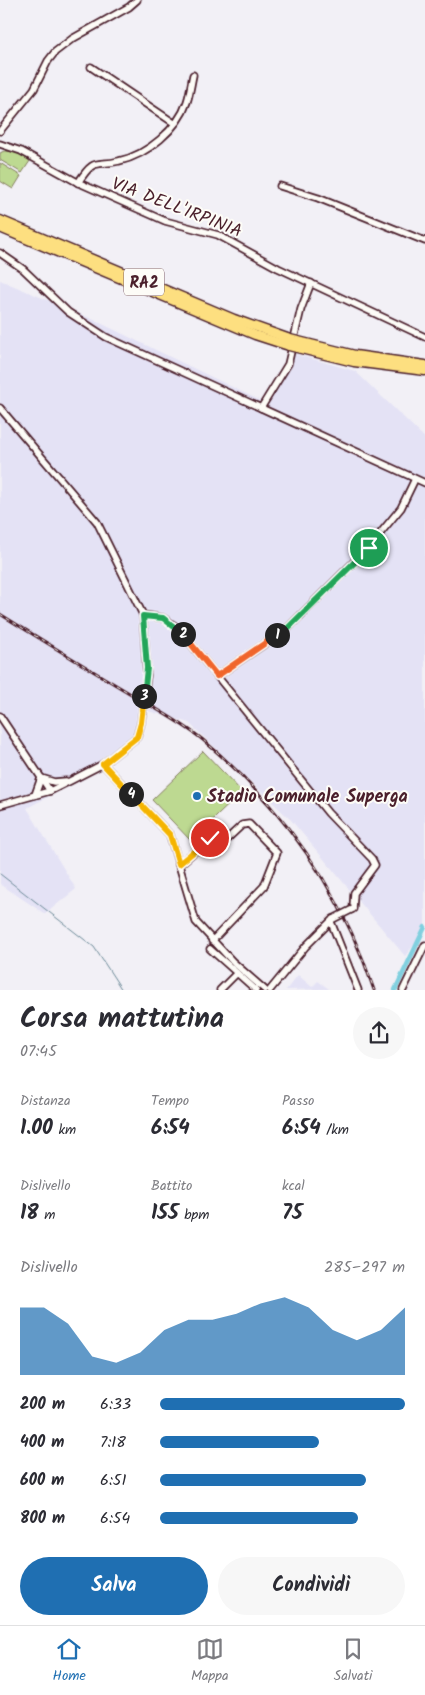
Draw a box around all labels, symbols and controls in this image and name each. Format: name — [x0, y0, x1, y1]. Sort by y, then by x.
street label: VIA DELL'IRPINIA — [107, 170, 246, 247]
road number: RA2 — [124, 268, 164, 296]
pin — [348, 527, 390, 569]
icon: arrive — [355, 534, 383, 562]
pin: 2 — [170, 622, 196, 646]
pin: 1 — [264, 622, 290, 648]
text: 2 — [179, 623, 188, 645]
text: 1 — [275, 624, 280, 646]
pin: 3 — [132, 684, 156, 708]
text: 3 — [141, 685, 148, 707]
pin: 4 — [118, 782, 144, 806]
text: 4 — [128, 783, 135, 805]
place label: Stadio Comunale Superga — [207, 783, 408, 812]
marker: Stadio Comunale Superga — [191, 790, 203, 802]
pin — [189, 817, 231, 859]
icon: check — [196, 824, 224, 852]
text: Corsa mattutina — [20, 997, 224, 1042]
button: share — [353, 1007, 405, 1059]
text: 07:45 — [20, 1039, 57, 1064]
text: Distanza — [20, 1090, 71, 1112]
text: Tempo — [151, 1090, 189, 1112]
text: Passo — [282, 1090, 314, 1112]
text: 1.00 — [20, 1112, 53, 1145]
text: 6:54 — [151, 1112, 190, 1145]
text: 6:54 — [282, 1112, 321, 1145]
text: km — [53, 1119, 76, 1141]
text: /km — [321, 1119, 349, 1141]
text: Dislivello — [20, 1175, 71, 1197]
text: Battito — [151, 1175, 192, 1197]
text: kcal — [282, 1175, 305, 1197]
text: 18 — [20, 1197, 39, 1230]
text: 155 — [151, 1197, 179, 1230]
text: 75 — [282, 1197, 303, 1230]
text: m — [39, 1204, 56, 1226]
text: bpm — [179, 1204, 209, 1226]
text: Dislivello — [20, 1255, 78, 1280]
text: 285–297 m — [324, 1255, 405, 1280]
text: 200 m — [20, 1392, 65, 1417]
text: 6:33 — [100, 1392, 131, 1417]
text: 400 m — [20, 1430, 64, 1455]
text: 7:18 — [100, 1430, 126, 1455]
text: 600 m — [20, 1468, 64, 1493]
text: 6:51 — [100, 1468, 126, 1493]
text: 800 m — [20, 1506, 65, 1531]
text: 6:54 — [100, 1506, 130, 1531]
button: Salva — [20, 1557, 208, 1615]
button: Condividi — [218, 1557, 405, 1615]
tab: Home — [53, 1635, 86, 1687]
tab: Mappa — [191, 1635, 229, 1687]
tab: Salvati — [334, 1635, 372, 1687]

